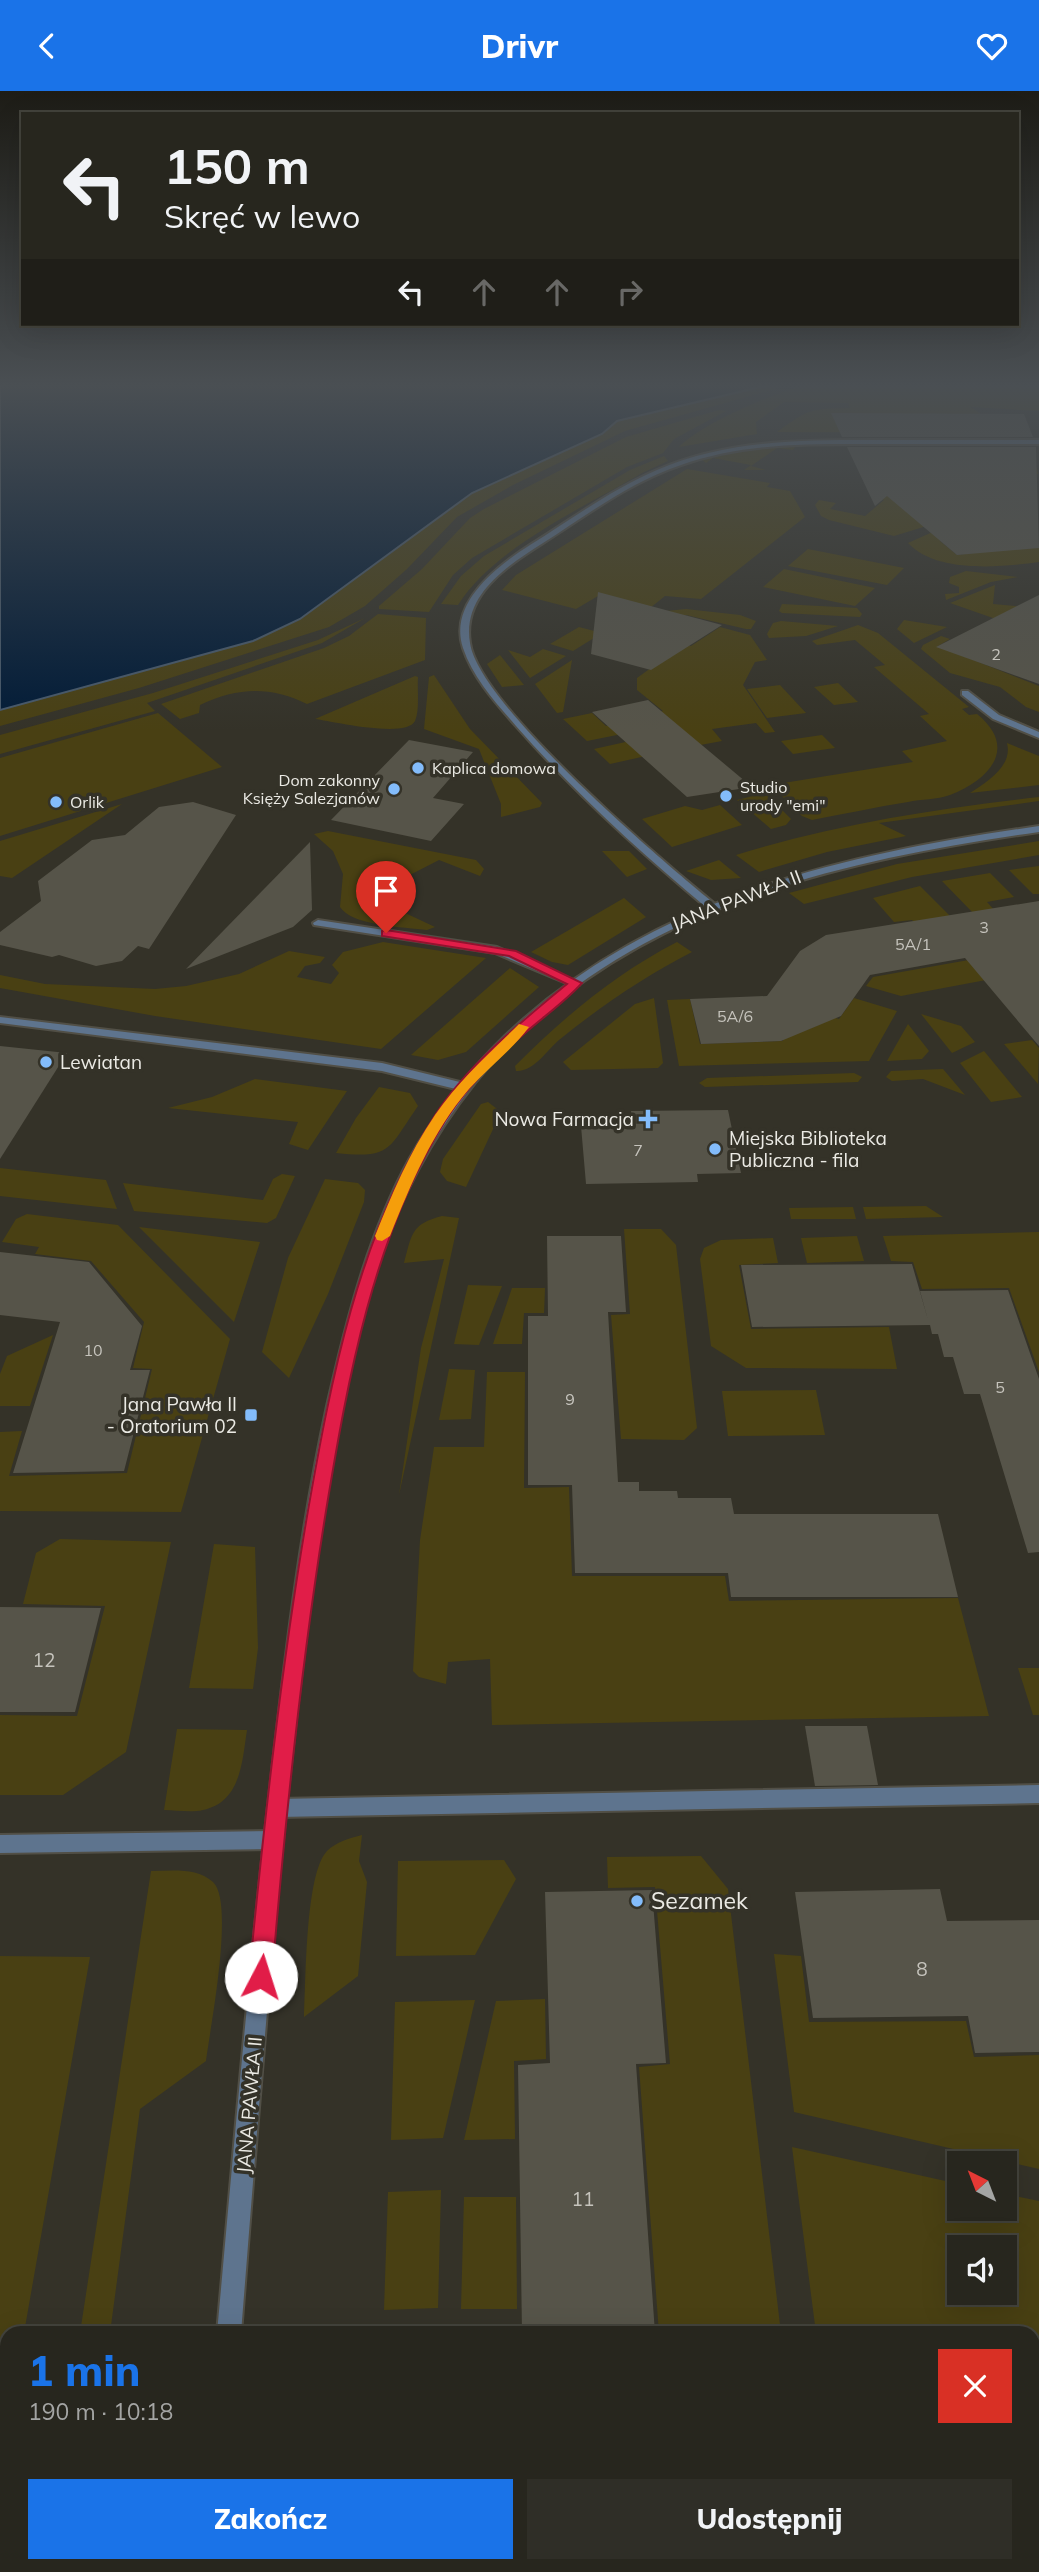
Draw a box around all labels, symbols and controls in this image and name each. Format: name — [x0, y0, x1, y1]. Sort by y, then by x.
text: Drivr — [481, 26, 558, 66]
icon: back — [28, 27, 66, 65]
icon: heart — [973, 27, 1011, 65]
text: 150 m — [164, 135, 310, 196]
icon: left — [49, 140, 140, 231]
text: Skręć w lewo — [164, 196, 360, 236]
icon: left — [392, 273, 430, 311]
icon: ahead — [465, 273, 503, 311]
icon: ahead — [538, 273, 576, 311]
icon: right — [611, 273, 649, 311]
house number: 2 — [991, 644, 1001, 664]
place label: Kaplica domowa — [432, 758, 556, 778]
marker: Kaplica domowa — [410, 760, 426, 776]
place label: Dom zakonny Księży Salezjanów — [243, 770, 380, 808]
place label: Studio urody "emi" — [740, 777, 825, 815]
marker: Dom zakonny Księży Salezjanów — [386, 781, 402, 797]
marker: Studio urody "emi" — [718, 788, 734, 804]
place label: Orlik — [70, 792, 105, 812]
marker: Orlik — [48, 794, 64, 810]
pin — [356, 861, 416, 933]
street label: JANA PAWŁA II — [668, 864, 804, 936]
icon: arrive — [367, 872, 405, 910]
house number: 3 — [979, 917, 989, 937]
house number: 5A/1 — [895, 934, 931, 954]
house number: 5A/6 — [717, 1006, 753, 1026]
place label: Lewiatan — [60, 1050, 142, 1074]
marker: Lewiatan — [38, 1054, 54, 1070]
place label: Nowa Farmacja — [494, 1107, 634, 1131]
marker: Nowa Farmacja — [640, 1111, 656, 1127]
place label: Miejska Biblioteka Publiczna - fila — [729, 1126, 887, 1172]
house number: 7 — [633, 1140, 643, 1160]
marker: Miejska Biblioteka Publiczna - fila — [707, 1141, 723, 1157]
house number: 10 — [83, 1340, 103, 1360]
house number: 5 — [995, 1377, 1005, 1397]
house number: 9 — [565, 1389, 575, 1409]
place label: Jana Pawła II - Oratorium 02 — [107, 1392, 237, 1438]
marker: Jana Pawła II - Oratorium 02 — [243, 1407, 259, 1423]
house number: 12 — [33, 1648, 55, 1672]
place label: Sezamek — [651, 1886, 749, 1915]
marker: Sezamek — [629, 1893, 645, 1909]
position arrow — [224, 1940, 298, 2014]
house number: 8 — [916, 1957, 928, 1981]
street label: JANA PAWŁA II — [231, 2036, 267, 2174]
north arrow — [947, 2151, 1017, 2221]
map controls — [947, 2151, 1017, 2305]
house number: 11 — [572, 2187, 594, 2211]
button: sound — [947, 2235, 1017, 2305]
text: 1 min — [28, 2344, 141, 2397]
button: close — [938, 2349, 1012, 2423]
text: 190 m · 10:18 — [28, 2397, 173, 2426]
button: Zakończ — [28, 2479, 513, 2559]
button: Udostępnij — [527, 2479, 1012, 2559]

